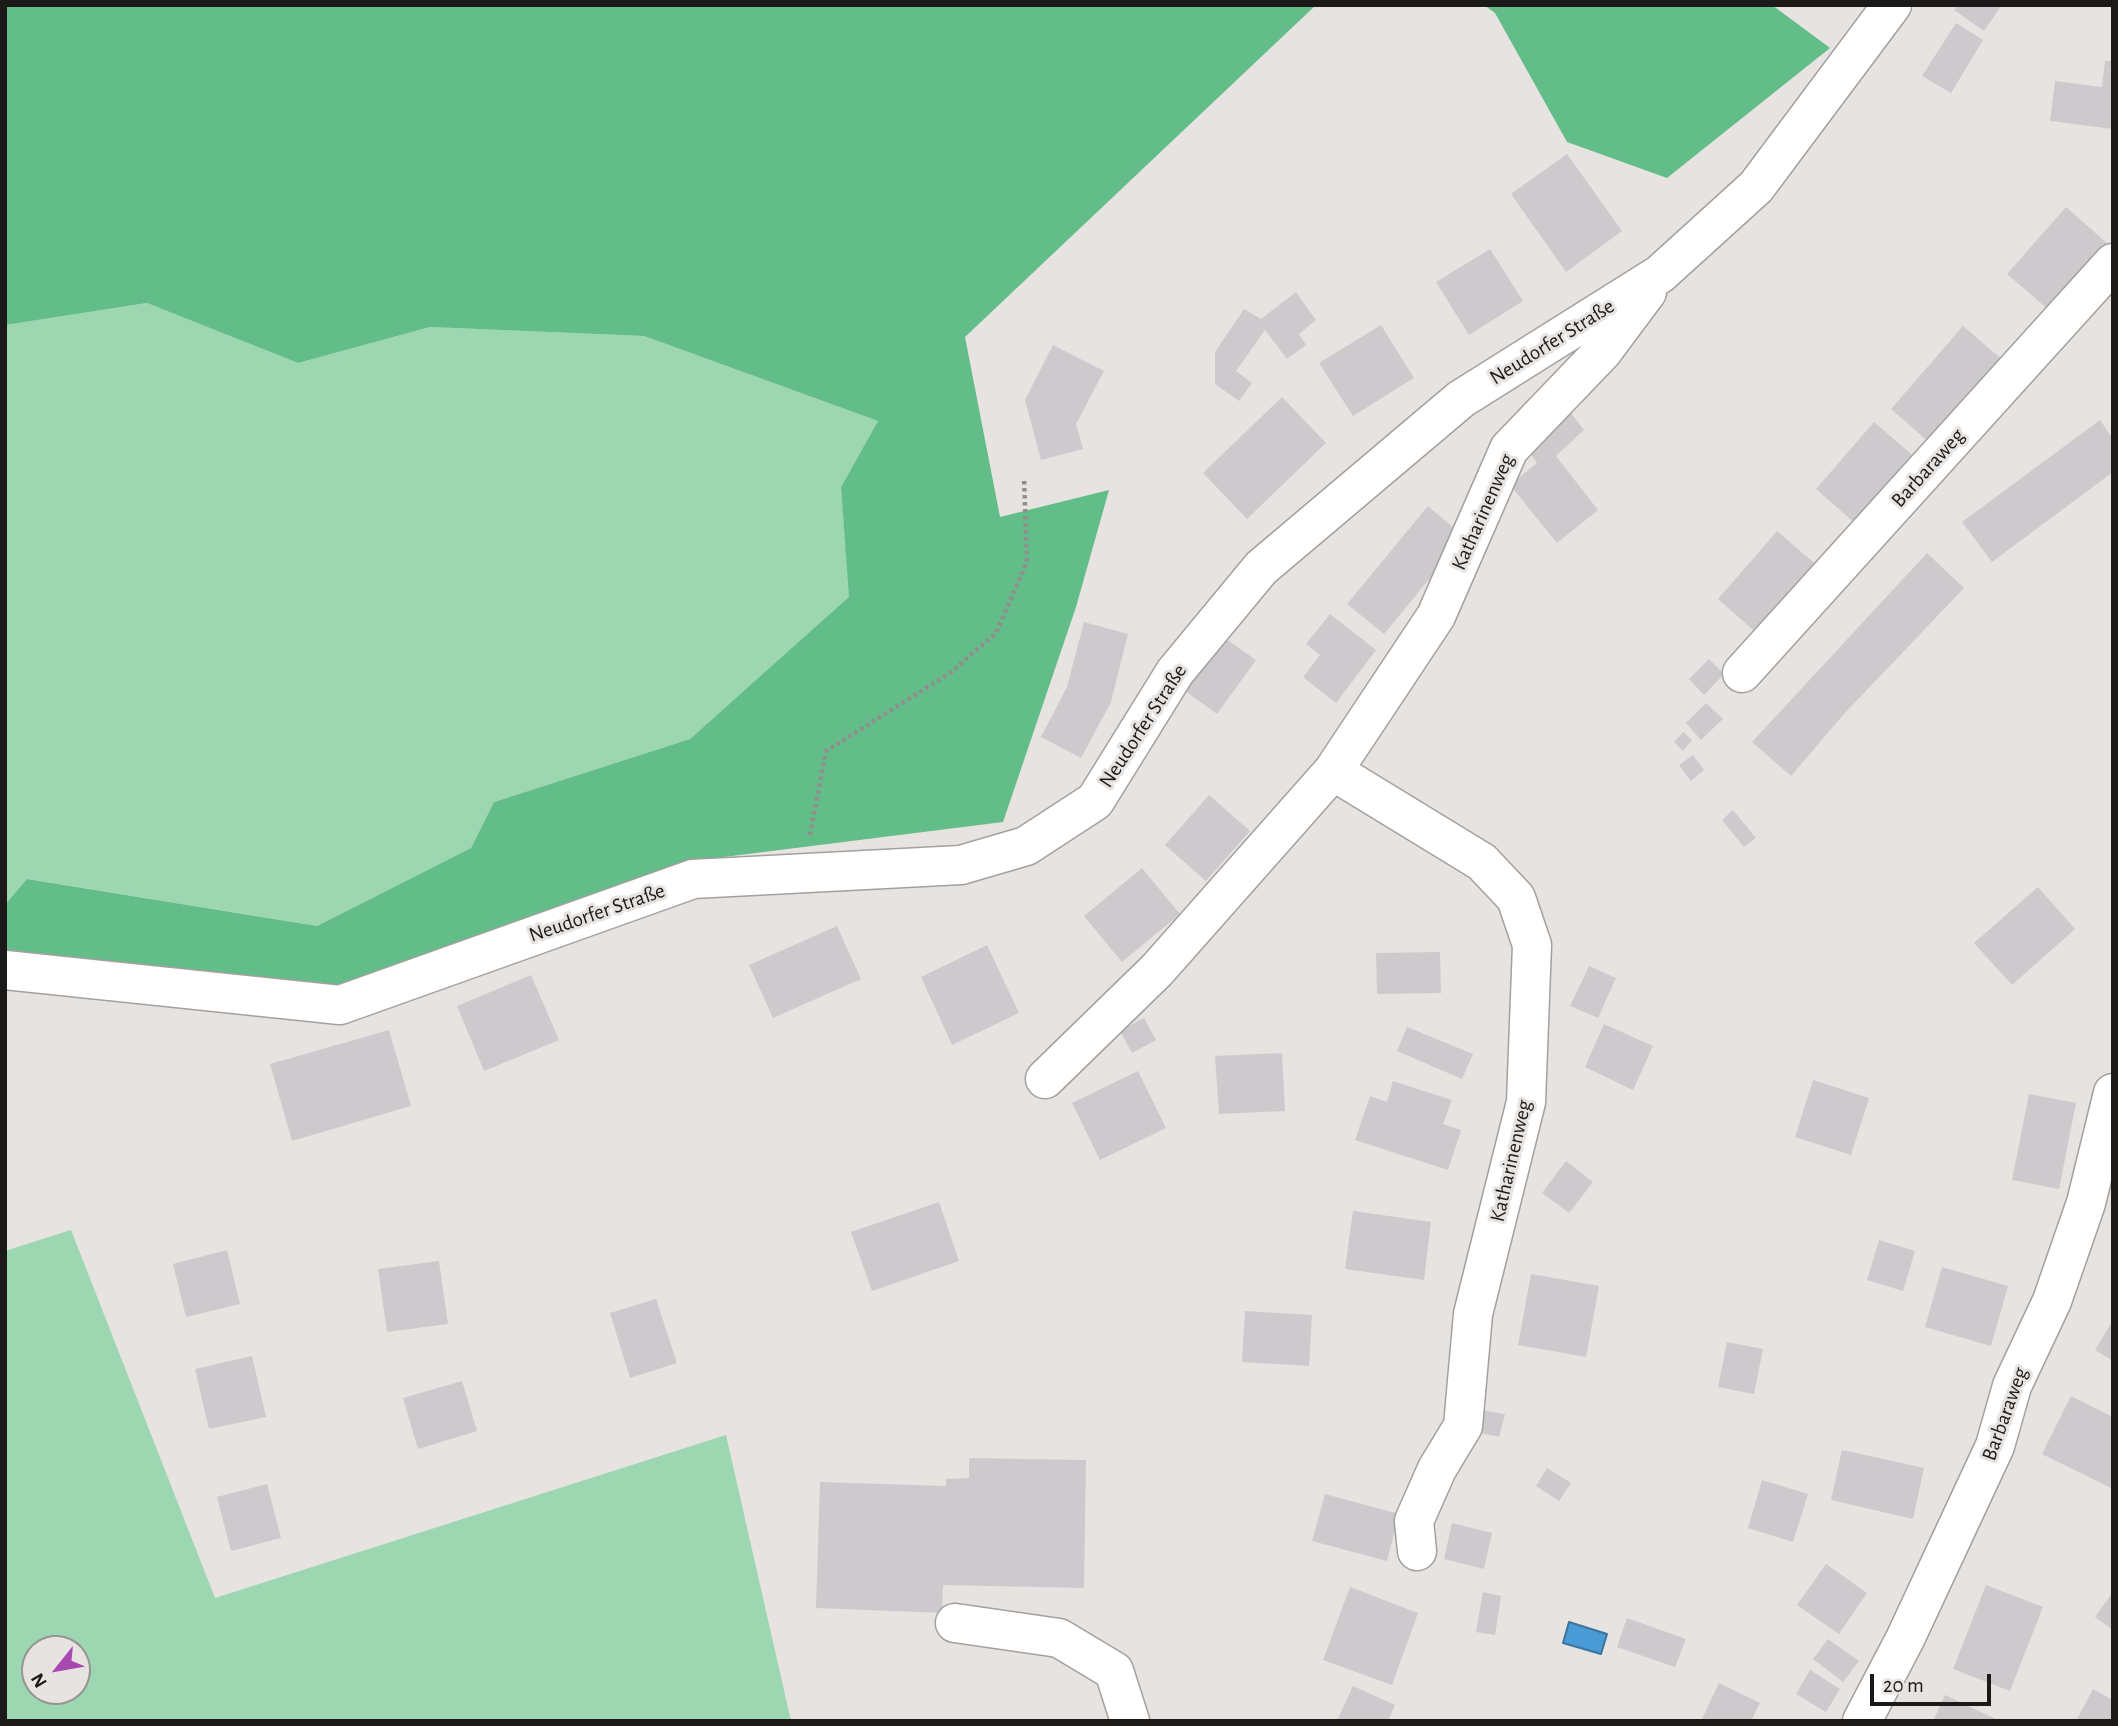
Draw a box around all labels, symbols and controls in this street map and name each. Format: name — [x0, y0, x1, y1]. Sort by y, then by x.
street label: Neudorfer Straße — [1485, 294, 1619, 390]
street label: Barbaraweg — [1886, 423, 1970, 513]
street label: Katharinenweg — [1446, 450, 1520, 574]
street label: Neudorfer Straße — [1094, 660, 1192, 792]
street label: Neudorfer Straße — [526, 878, 668, 948]
street label: Katharinenweg — [1485, 1098, 1537, 1224]
street label: Barbaraweg — [1977, 1364, 2033, 1464]
north arrow — [21, 1635, 91, 1705]
scale bar — [1873, 1660, 1994, 1704]
text: N — [28, 1669, 51, 1691]
text: 20 m — [1883, 1675, 1924, 1696]

